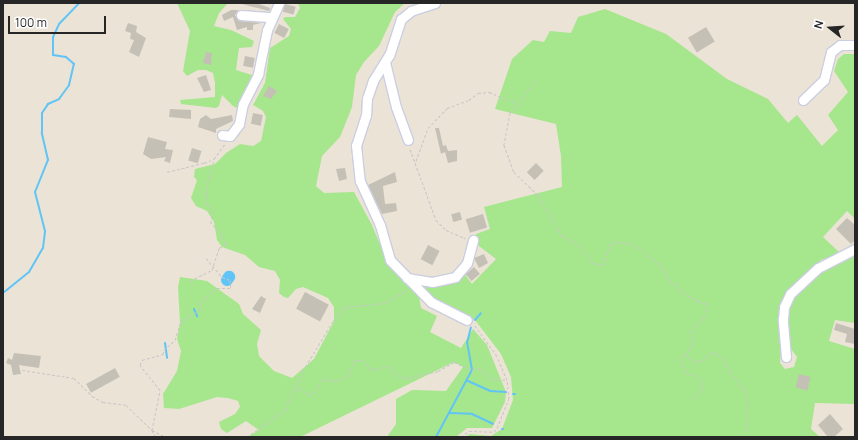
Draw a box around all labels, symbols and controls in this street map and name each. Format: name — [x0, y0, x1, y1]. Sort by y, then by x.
scale bar — [10, 8, 108, 34]
north arrow — [810, 8, 850, 48]
text: 100 m — [15, 14, 47, 31]
text: N — [810, 18, 826, 30]

